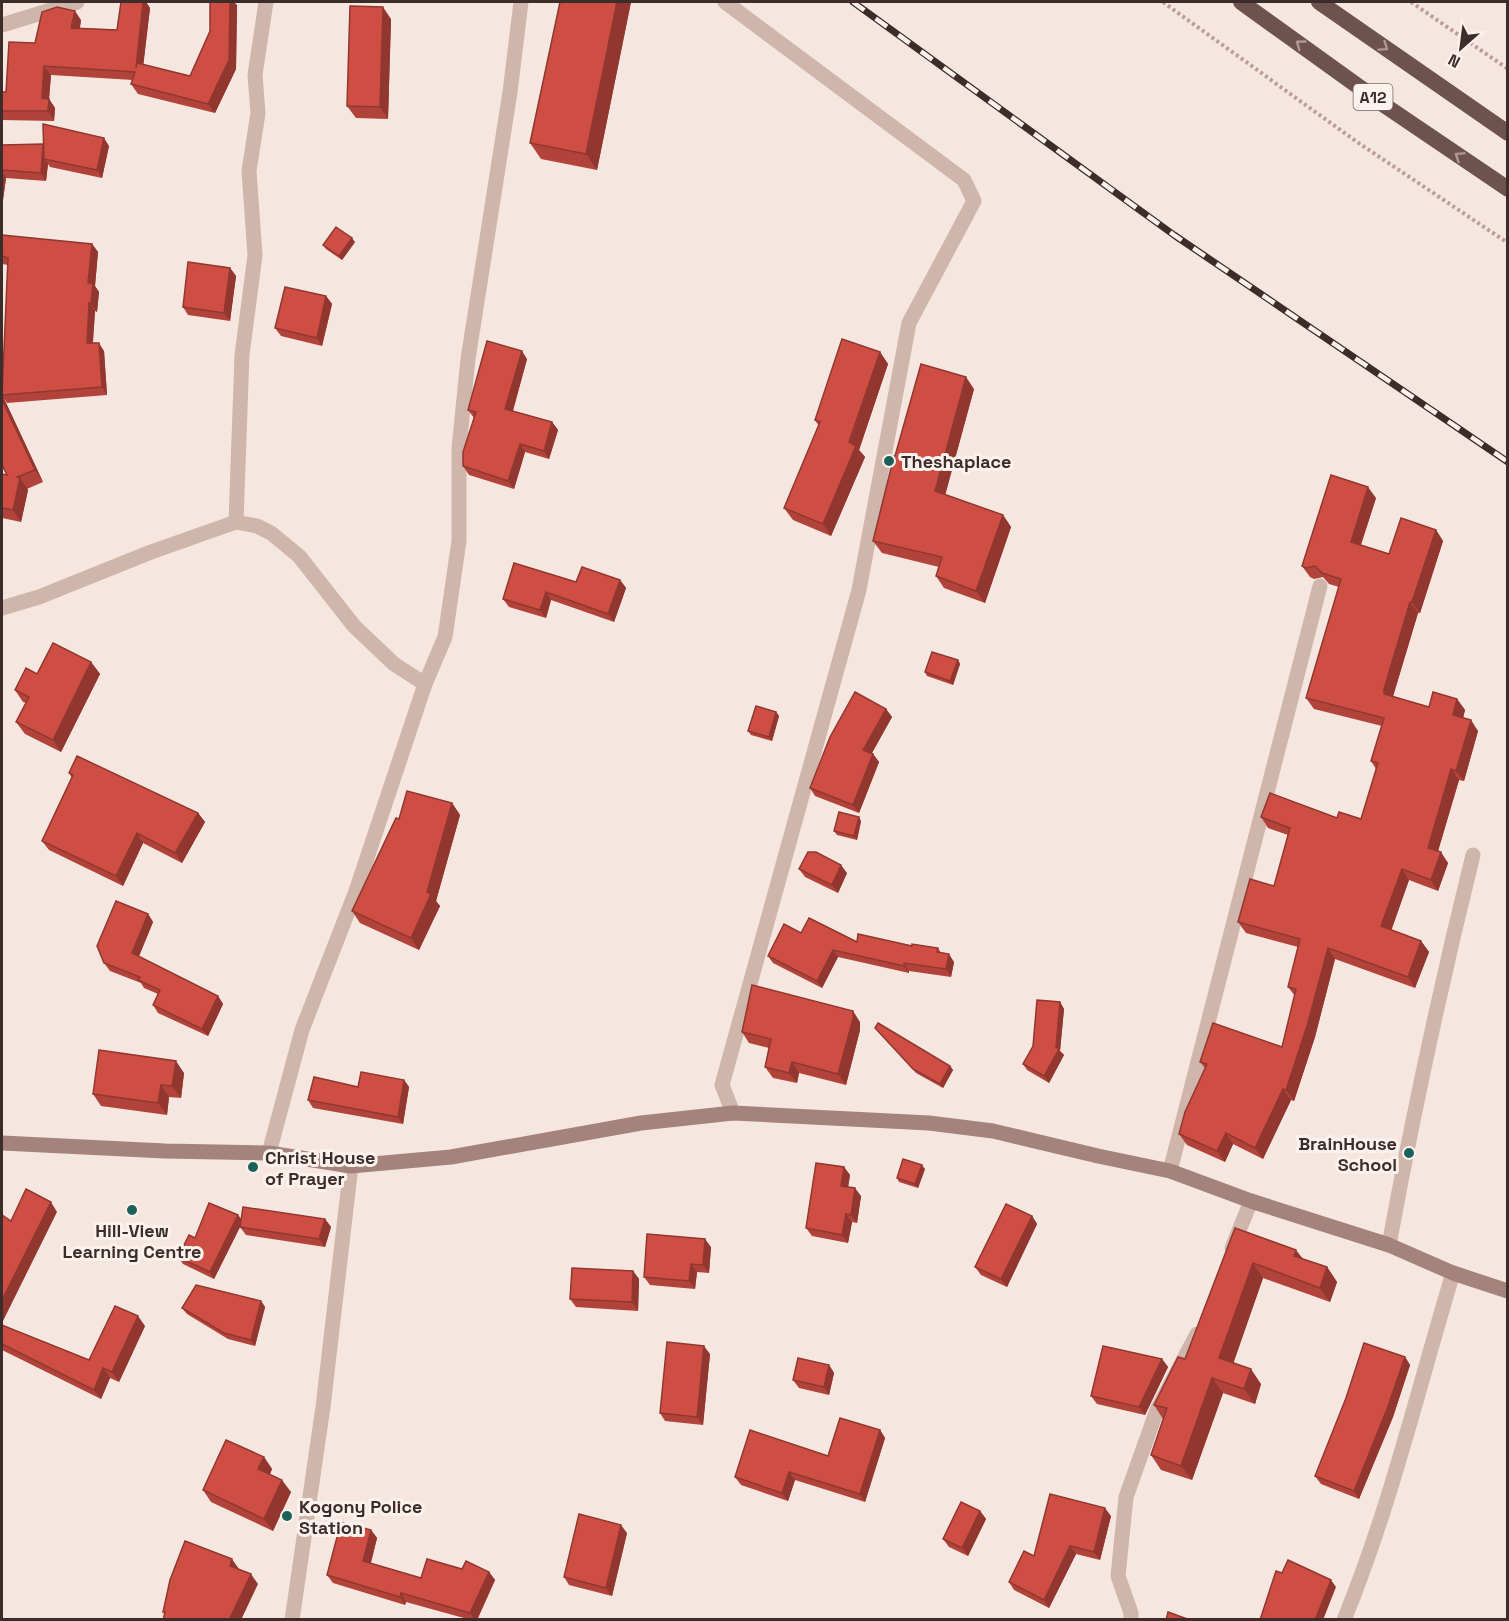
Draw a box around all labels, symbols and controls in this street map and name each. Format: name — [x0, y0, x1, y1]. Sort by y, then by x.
north arrow — [1431, 18, 1491, 78]
one-way arrow — [1295, 40, 1306, 51]
one-way arrow — [1377, 40, 1388, 51]
text: N — [1445, 49, 1464, 73]
road number: A12 — [1354, 84, 1392, 110]
one-way arrow — [1455, 152, 1466, 163]
place label: Theshaplace — [901, 450, 1011, 473]
marker: Theshaplace — [882, 454, 896, 468]
place label: BrainHouse School — [1298, 1132, 1397, 1176]
place label: Christ House of Prayer — [265, 1146, 375, 1190]
marker: BrainHouse School — [1402, 1146, 1416, 1160]
marker: Christ House of Prayer — [246, 1160, 260, 1174]
marker: Hill-View Learning Centre — [125, 1203, 139, 1217]
place label: Hill-View Learning Centre — [63, 1219, 201, 1263]
place label: Kogony Police Station — [299, 1495, 422, 1539]
marker: Kogony Police Station — [280, 1509, 294, 1523]

